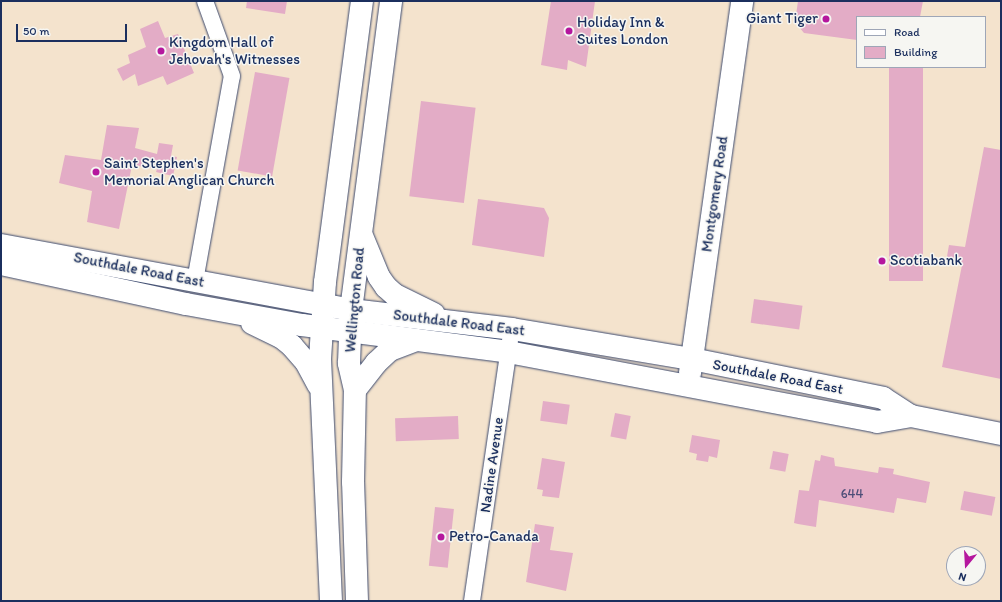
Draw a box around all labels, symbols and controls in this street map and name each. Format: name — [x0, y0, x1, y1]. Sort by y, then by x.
place label: Giant Tiger — [746, 10, 818, 28]
place label: Holiday Inn & Suites London — [577, 13, 668, 48]
marker: Giant Tiger — [821, 14, 831, 24]
scale bar — [18, 16, 129, 42]
legend — [856, 16, 986, 68]
text: 50 m — [23, 24, 49, 38]
text: Road — [894, 25, 920, 39]
marker: Holiday Inn & Suites London — [564, 26, 574, 36]
place label: Kingdom Hall of Jehovah's Witnesses — [169, 33, 300, 68]
text: Building — [894, 45, 937, 59]
marker: Kingdom Hall of Jehovah's Witnesses — [156, 46, 166, 56]
street label: Montgomery Road — [698, 135, 732, 253]
place label: Saint Stephen's Memorial Anglican Church — [104, 154, 274, 189]
marker: Saint Stephen's Memorial Anglican Church — [91, 167, 101, 177]
street label: Wellington Road — [341, 247, 369, 353]
street label: Southdale Road East — [72, 249, 206, 291]
place label: Scotiabank — [890, 252, 962, 270]
marker: Scotiabank — [877, 256, 887, 266]
street label: Southdale Road East — [392, 306, 526, 340]
street label: Southdale Road East — [711, 356, 845, 398]
street label: Nadine Avenue — [476, 416, 508, 514]
house number: 644 — [841, 486, 863, 502]
place label: Petro-Canada — [449, 528, 539, 546]
marker: Petro-Canada — [436, 532, 446, 542]
north arrow — [946, 546, 986, 586]
text: N — [957, 570, 968, 584]

